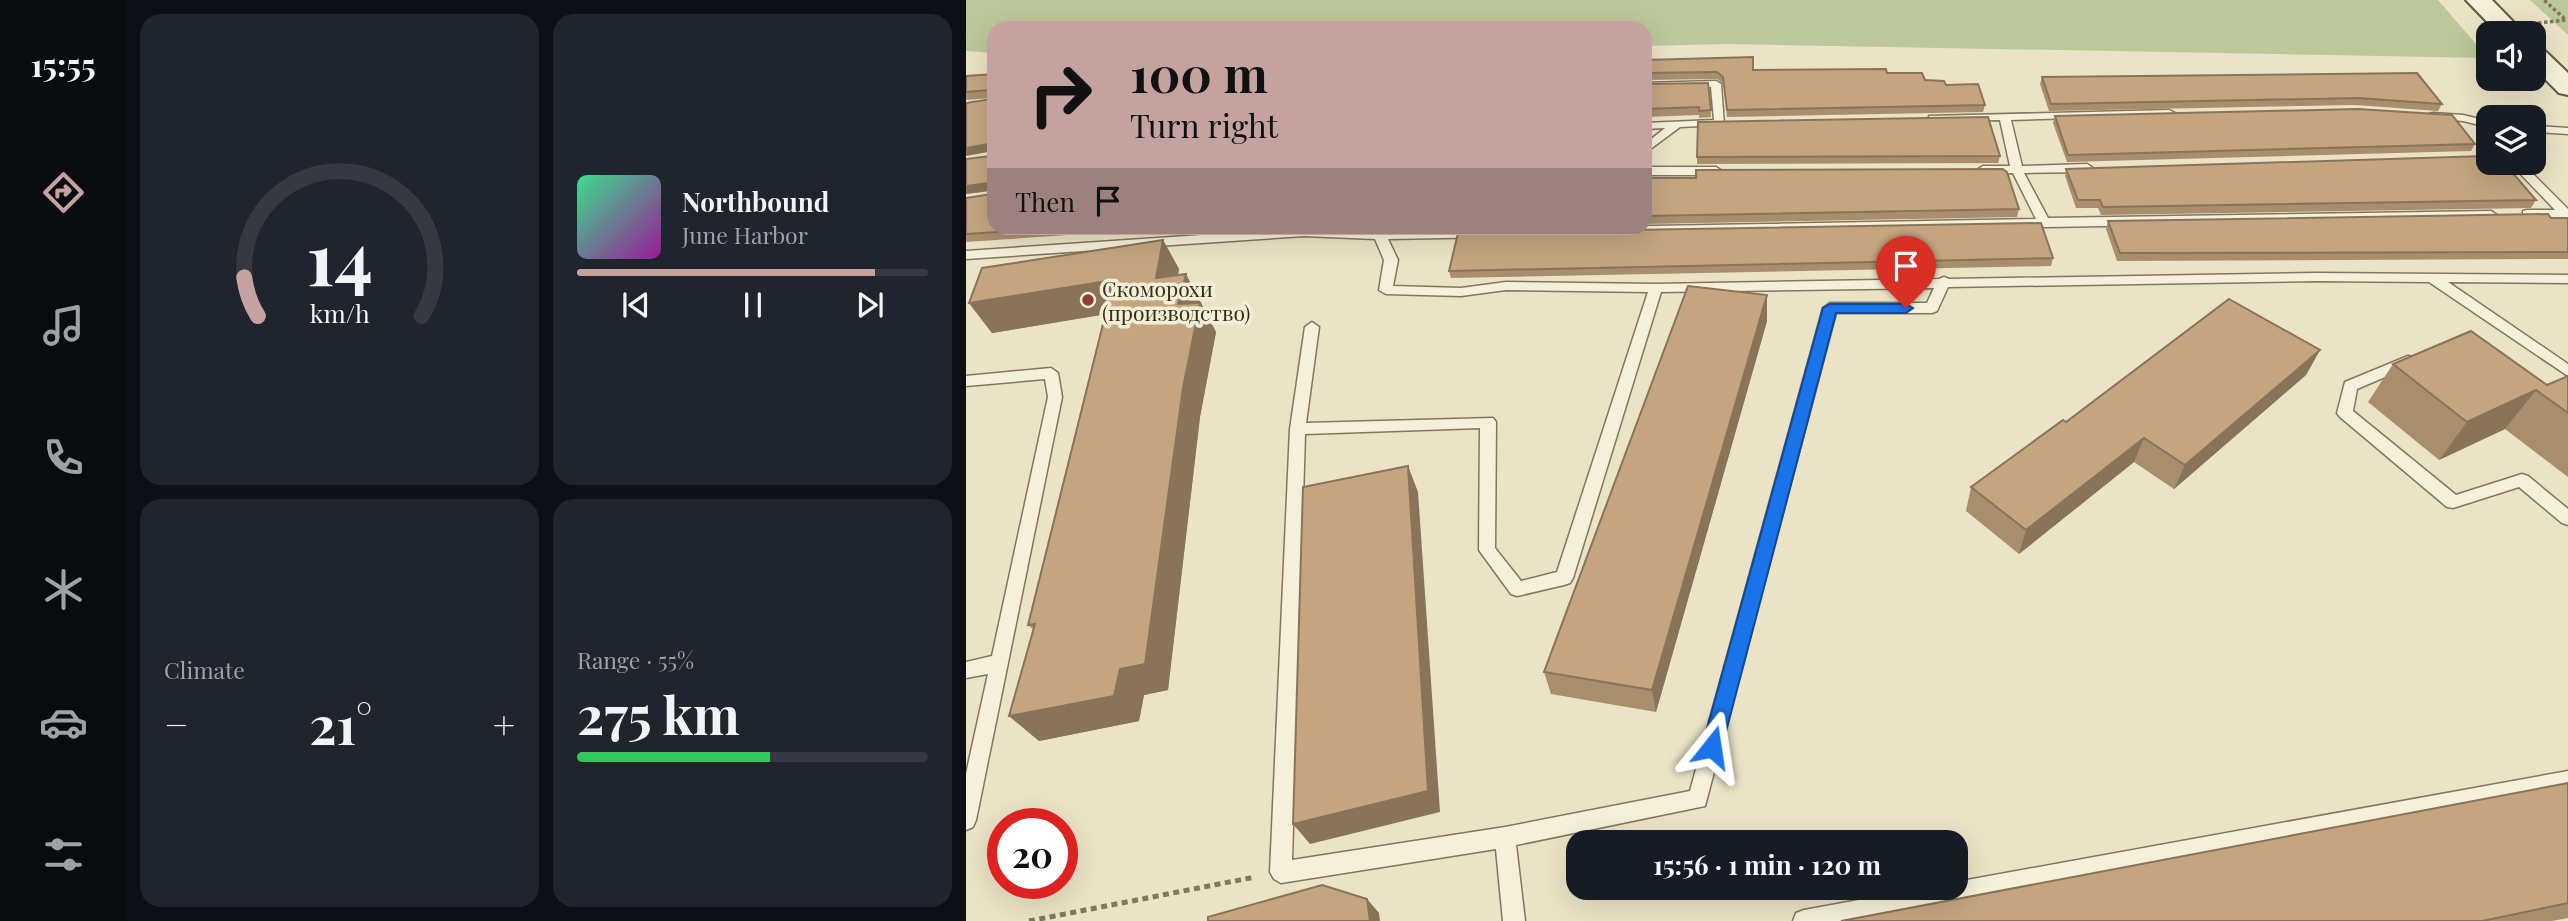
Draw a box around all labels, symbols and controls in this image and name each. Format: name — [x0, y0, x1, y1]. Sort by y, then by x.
map controls — [2476, 21, 2546, 175]
button: sound — [2476, 21, 2546, 91]
text: 100 m — [1130, 40, 1268, 105]
text: 15:55 — [30, 42, 96, 85]
icon: right — [1015, 49, 1106, 140]
text: Turn right — [1130, 103, 1278, 146]
button: layers — [2476, 105, 2546, 175]
icon: directions — [39, 168, 88, 217]
icon: arrive — [1089, 182, 1127, 220]
text: Northbound — [682, 184, 829, 219]
text: Then — [1015, 184, 1075, 219]
text: 14 — [306, 207, 373, 304]
text: June Harbor — [682, 219, 808, 250]
pin — [1876, 236, 1936, 308]
icon: arrive — [1887, 247, 1925, 285]
place label: Скоморохи (производство) — [1102, 274, 1250, 326]
icon: previous — [617, 286, 655, 324]
icon: pause — [734, 286, 772, 324]
icon: next — [851, 286, 889, 324]
marker: Скоморохи (производство) — [1080, 292, 1096, 308]
text: km/h — [310, 296, 370, 329]
icon: music — [39, 301, 88, 350]
icon: phone — [39, 433, 88, 482]
icon: climate — [39, 565, 88, 614]
text: Range · 55% — [577, 644, 694, 675]
text: Climate — [164, 654, 245, 685]
text: 275 km — [577, 679, 740, 748]
text: 21° — [309, 689, 372, 758]
icon: car — [39, 698, 88, 747]
text: − — [164, 698, 189, 749]
text: + — [493, 698, 515, 749]
position arrow — [1675, 710, 1749, 784]
speed limit sign: 20 — [987, 808, 1078, 899]
icon: filters — [39, 830, 88, 879]
text: 15:56 · 1 min · 120 m — [1653, 847, 1881, 882]

